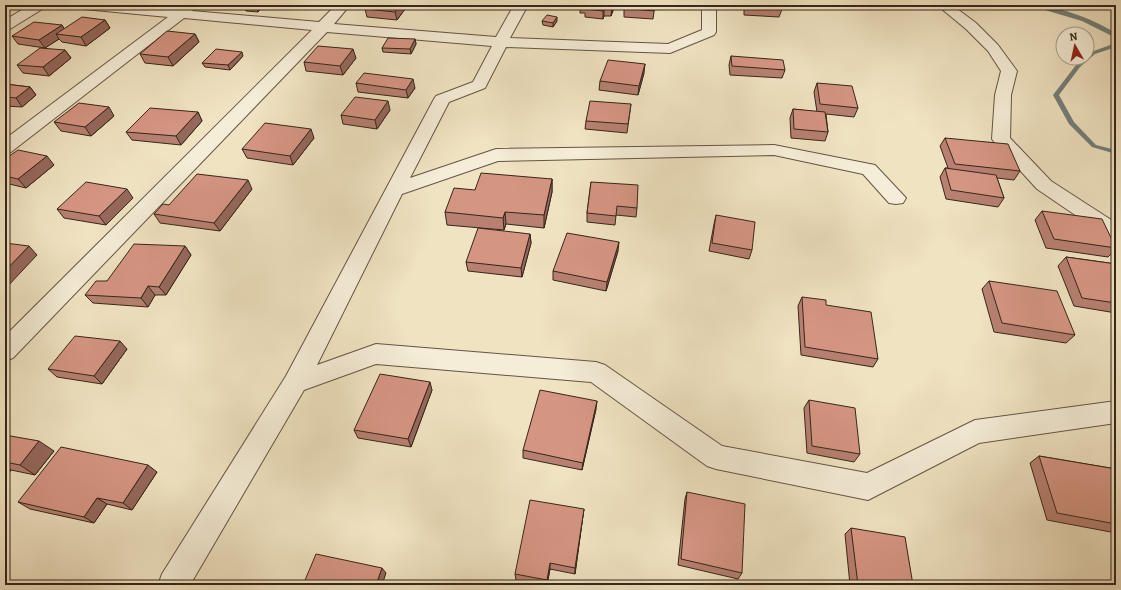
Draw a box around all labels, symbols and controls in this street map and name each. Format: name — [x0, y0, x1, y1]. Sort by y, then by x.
north arrow — [1055, 26, 1095, 66]
text: N — [1068, 29, 1079, 45]

